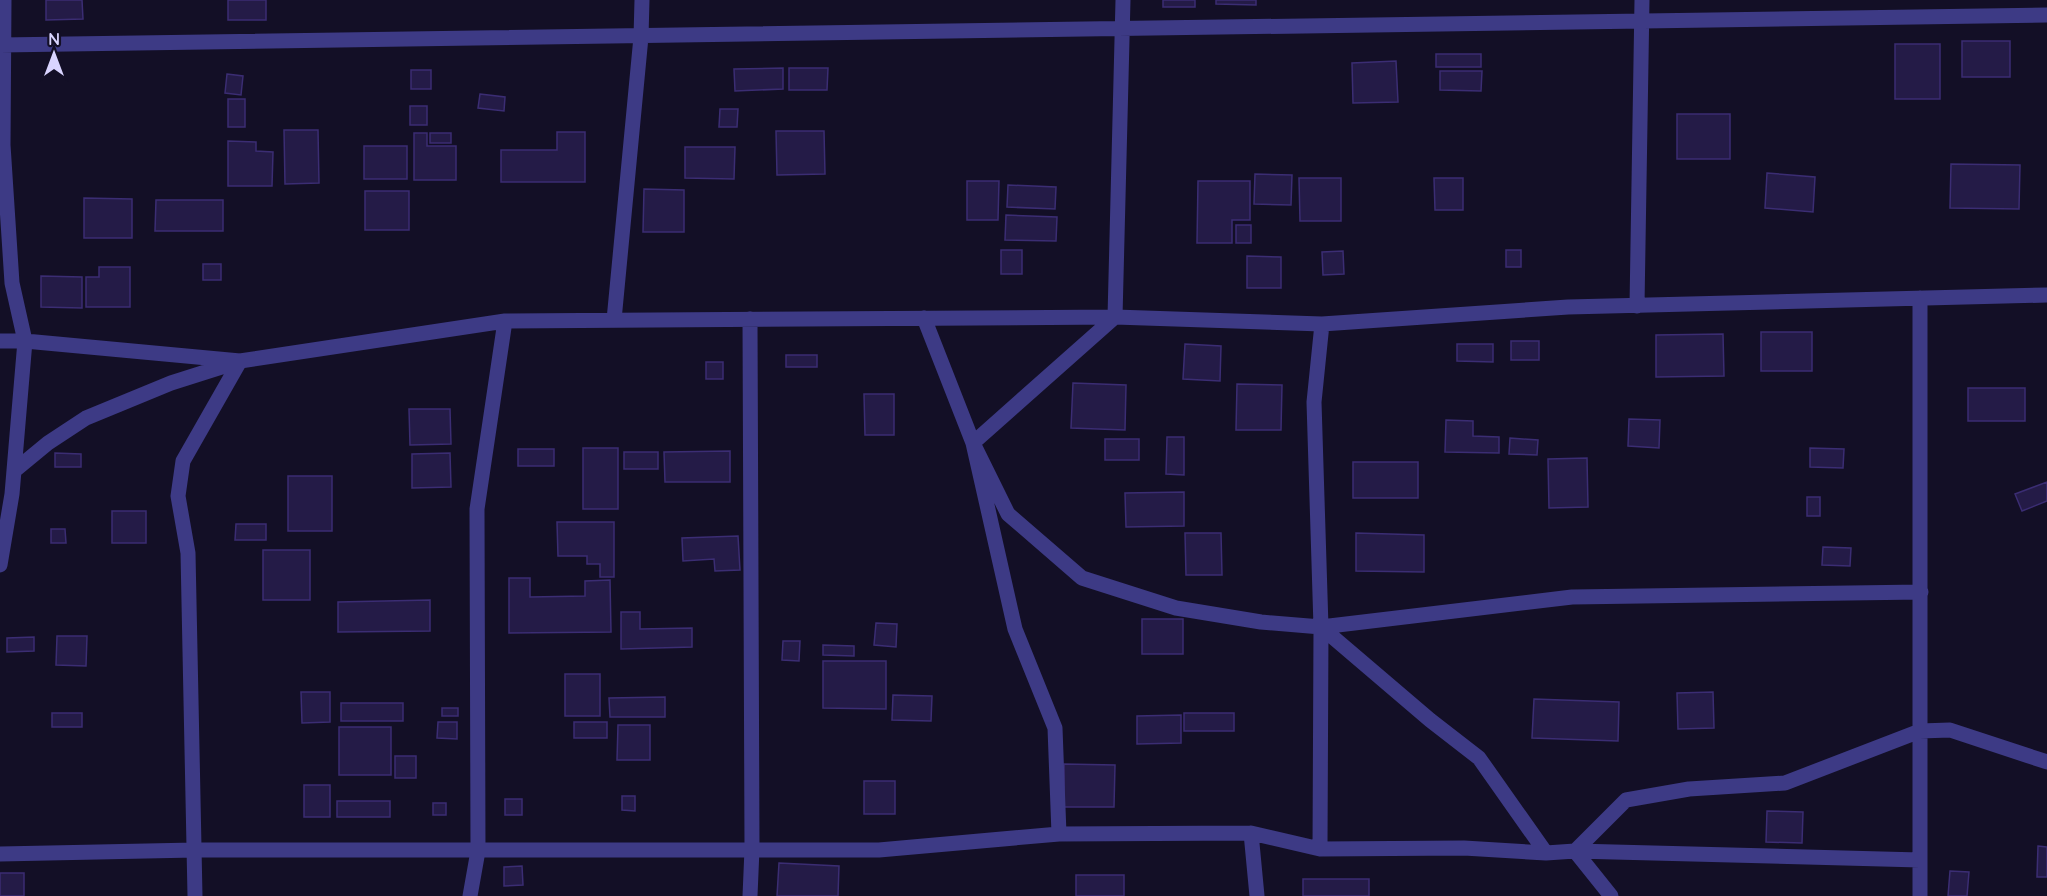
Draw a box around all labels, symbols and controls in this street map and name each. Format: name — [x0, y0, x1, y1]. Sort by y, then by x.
north arrow — [24, 24, 84, 84]
text: N — [48, 29, 60, 49]

